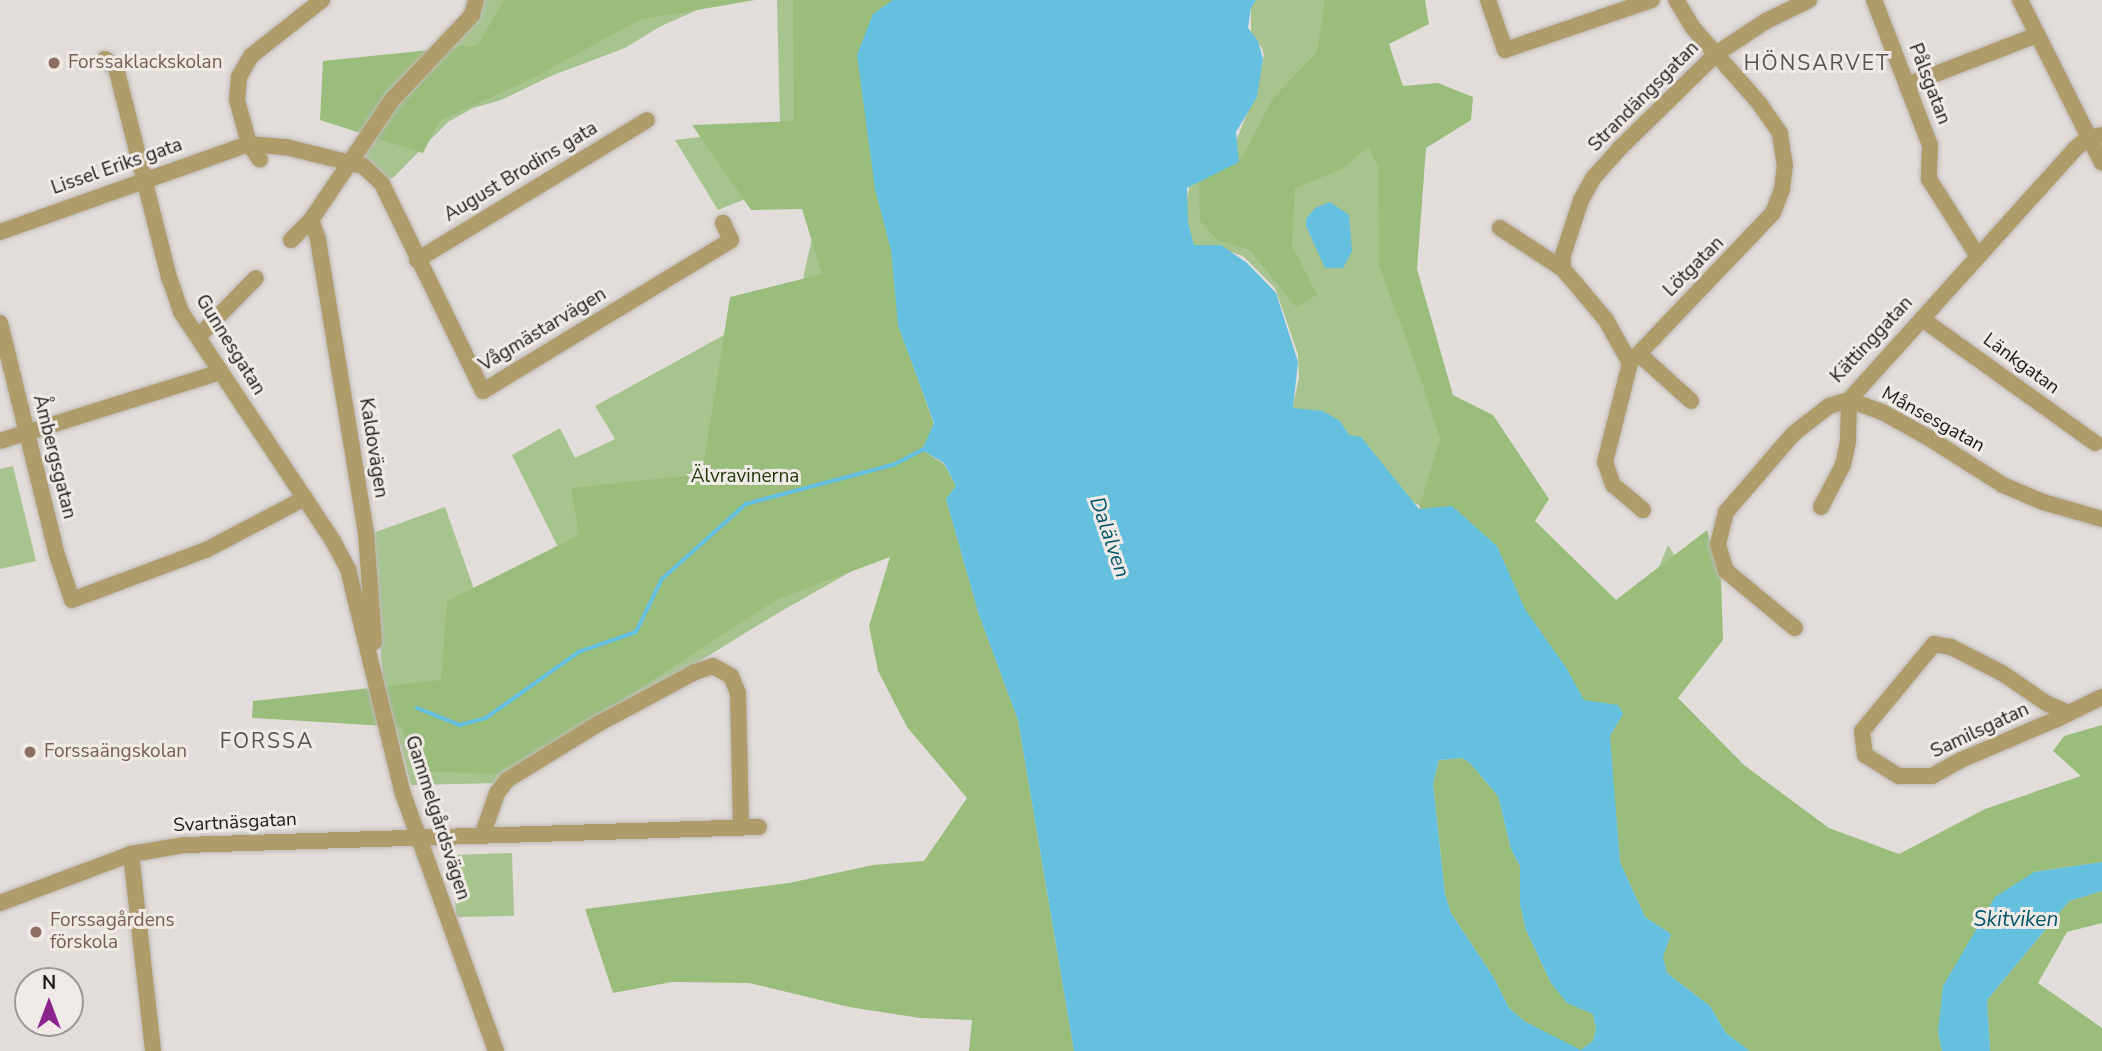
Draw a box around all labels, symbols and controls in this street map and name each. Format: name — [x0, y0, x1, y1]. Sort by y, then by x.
street label: Strandängsgatan — [1584, 37, 1704, 157]
street label: Pålsgatan — [1903, 40, 1955, 128]
district label: HÖNSARVET — [1745, 50, 1889, 76]
place label: Forssaklackskolan — [68, 52, 222, 74]
marker: Forssaklackskolan — [46, 55, 62, 71]
street label: August Brodins gata — [440, 117, 602, 227]
street label: Lissel Eriks gata — [48, 134, 186, 200]
street label: Lötgatan — [1659, 232, 1729, 302]
street label: Vågmästarvägen — [475, 283, 611, 377]
street label: Gunnesgatan — [190, 291, 270, 399]
street label: Kättinggatan — [1826, 292, 1918, 388]
street label: Länkgatan — [1978, 329, 2064, 399]
street label: Månsesgatan — [1878, 382, 1988, 458]
street label: Åmbergsgatan — [28, 393, 80, 521]
street label: Kaldovägen — [354, 396, 392, 500]
park label: Älvravinerna — [691, 466, 799, 488]
water label: Dalälven — [1084, 493, 1136, 581]
street label: Samilsgatan — [1927, 698, 2033, 764]
district label: FORSSA — [221, 728, 313, 754]
street label: Gammelgårdsvägen — [400, 733, 474, 903]
place label: Forssaängskolan — [44, 741, 187, 763]
marker: Forssaängskolan — [22, 744, 38, 760]
street label: Svartnäsgatan — [173, 808, 297, 838]
water label: Skitviken — [1974, 906, 2058, 932]
place label: Forssagårdens förskola — [50, 910, 175, 954]
marker: Forssagårdens förskola — [28, 924, 44, 940]
north arrow — [14, 967, 84, 1037]
text: N — [42, 970, 56, 996]

